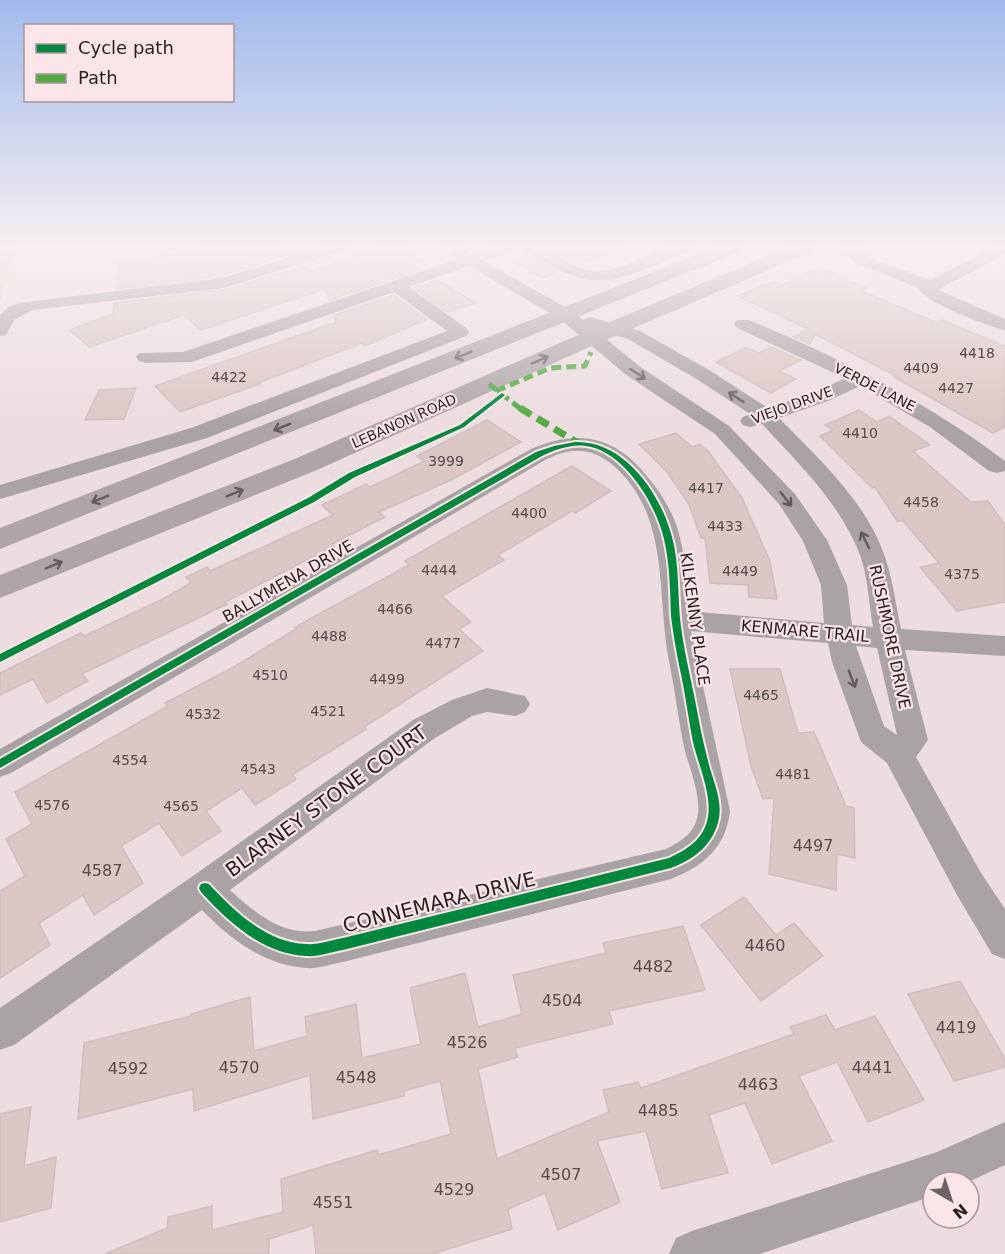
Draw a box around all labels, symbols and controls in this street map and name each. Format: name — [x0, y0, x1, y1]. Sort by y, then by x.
legend — [24, 24, 234, 102]
text: Cycle path — [78, 37, 174, 58]
text: Path — [78, 67, 118, 88]
house number: 4418 — [959, 345, 995, 361]
one-way arrow — [454, 350, 473, 361]
one-way arrow — [531, 354, 549, 366]
street label: VERDE LANE — [832, 360, 918, 414]
house number: 4409 — [903, 360, 939, 376]
one-way arrow — [630, 367, 647, 380]
house number: 4422 — [211, 369, 247, 385]
house number: 4427 — [938, 380, 974, 396]
street label: VIEJO DRIVE — [749, 383, 835, 427]
one-way arrow — [728, 390, 745, 402]
street label: LEBANON ROAD — [349, 391, 459, 451]
one-way arrow — [273, 422, 291, 433]
house number: 4410 — [842, 425, 878, 441]
house number: 3999 — [428, 453, 464, 469]
house number: 4417 — [688, 480, 724, 496]
one-way arrow — [226, 487, 244, 498]
one-way arrow — [779, 491, 792, 507]
one-way arrow — [92, 494, 110, 505]
house number: 4458 — [903, 494, 939, 510]
house number: 4400 — [511, 505, 547, 521]
house number: 4433 — [707, 518, 743, 534]
one-way arrow — [858, 531, 870, 549]
street label: BALLYMENA DRIVE — [219, 536, 357, 626]
street label: KILKENNY PLACE — [676, 551, 714, 687]
one-way arrow — [45, 559, 63, 570]
house number: 4444 — [421, 562, 457, 578]
house number: 4449 — [722, 563, 758, 579]
street label: RUSHMORE DRIVE — [865, 563, 915, 711]
house number: 4375 — [944, 566, 980, 582]
house number: 4466 — [377, 601, 413, 617]
street label: KENMARE TRAIL — [740, 616, 870, 646]
house number: 4488 — [311, 628, 347, 644]
house number: 4477 — [425, 635, 461, 651]
house number: 4510 — [252, 667, 288, 683]
one-way arrow — [847, 669, 858, 687]
house number: 4499 — [369, 671, 405, 687]
house number: 4465 — [743, 687, 779, 703]
house number: 4521 — [310, 703, 346, 719]
house number: 4532 — [185, 706, 221, 722]
street label: BLARNEY STONE COURT — [221, 720, 432, 882]
house number: 4554 — [112, 752, 148, 768]
house number: 4543 — [240, 761, 276, 777]
house number: 4481 — [775, 766, 811, 782]
house number: 4576 — [34, 797, 70, 813]
house number: 4565 — [163, 798, 199, 814]
house number: 4497 — [793, 836, 833, 855]
house number: 4587 — [82, 861, 122, 880]
street label: CONNEMARA DRIVE — [340, 866, 538, 938]
house number: 4460 — [745, 936, 785, 955]
house number: 4482 — [633, 957, 673, 976]
house number: 4504 — [542, 991, 582, 1010]
house number: 4419 — [936, 1018, 976, 1037]
house number: 4526 — [447, 1033, 487, 1052]
house number: 4570 — [219, 1058, 259, 1077]
house number: 4441 — [852, 1058, 892, 1077]
house number: 4592 — [108, 1059, 148, 1078]
house number: 4548 — [336, 1068, 376, 1087]
house number: 4463 — [738, 1075, 778, 1094]
house number: 4485 — [638, 1101, 678, 1120]
house number: 4507 — [541, 1165, 581, 1184]
north arrow — [921, 1170, 981, 1230]
house number: 4529 — [434, 1180, 474, 1199]
house number: 4551 — [313, 1193, 353, 1212]
text: N — [949, 1200, 971, 1223]

